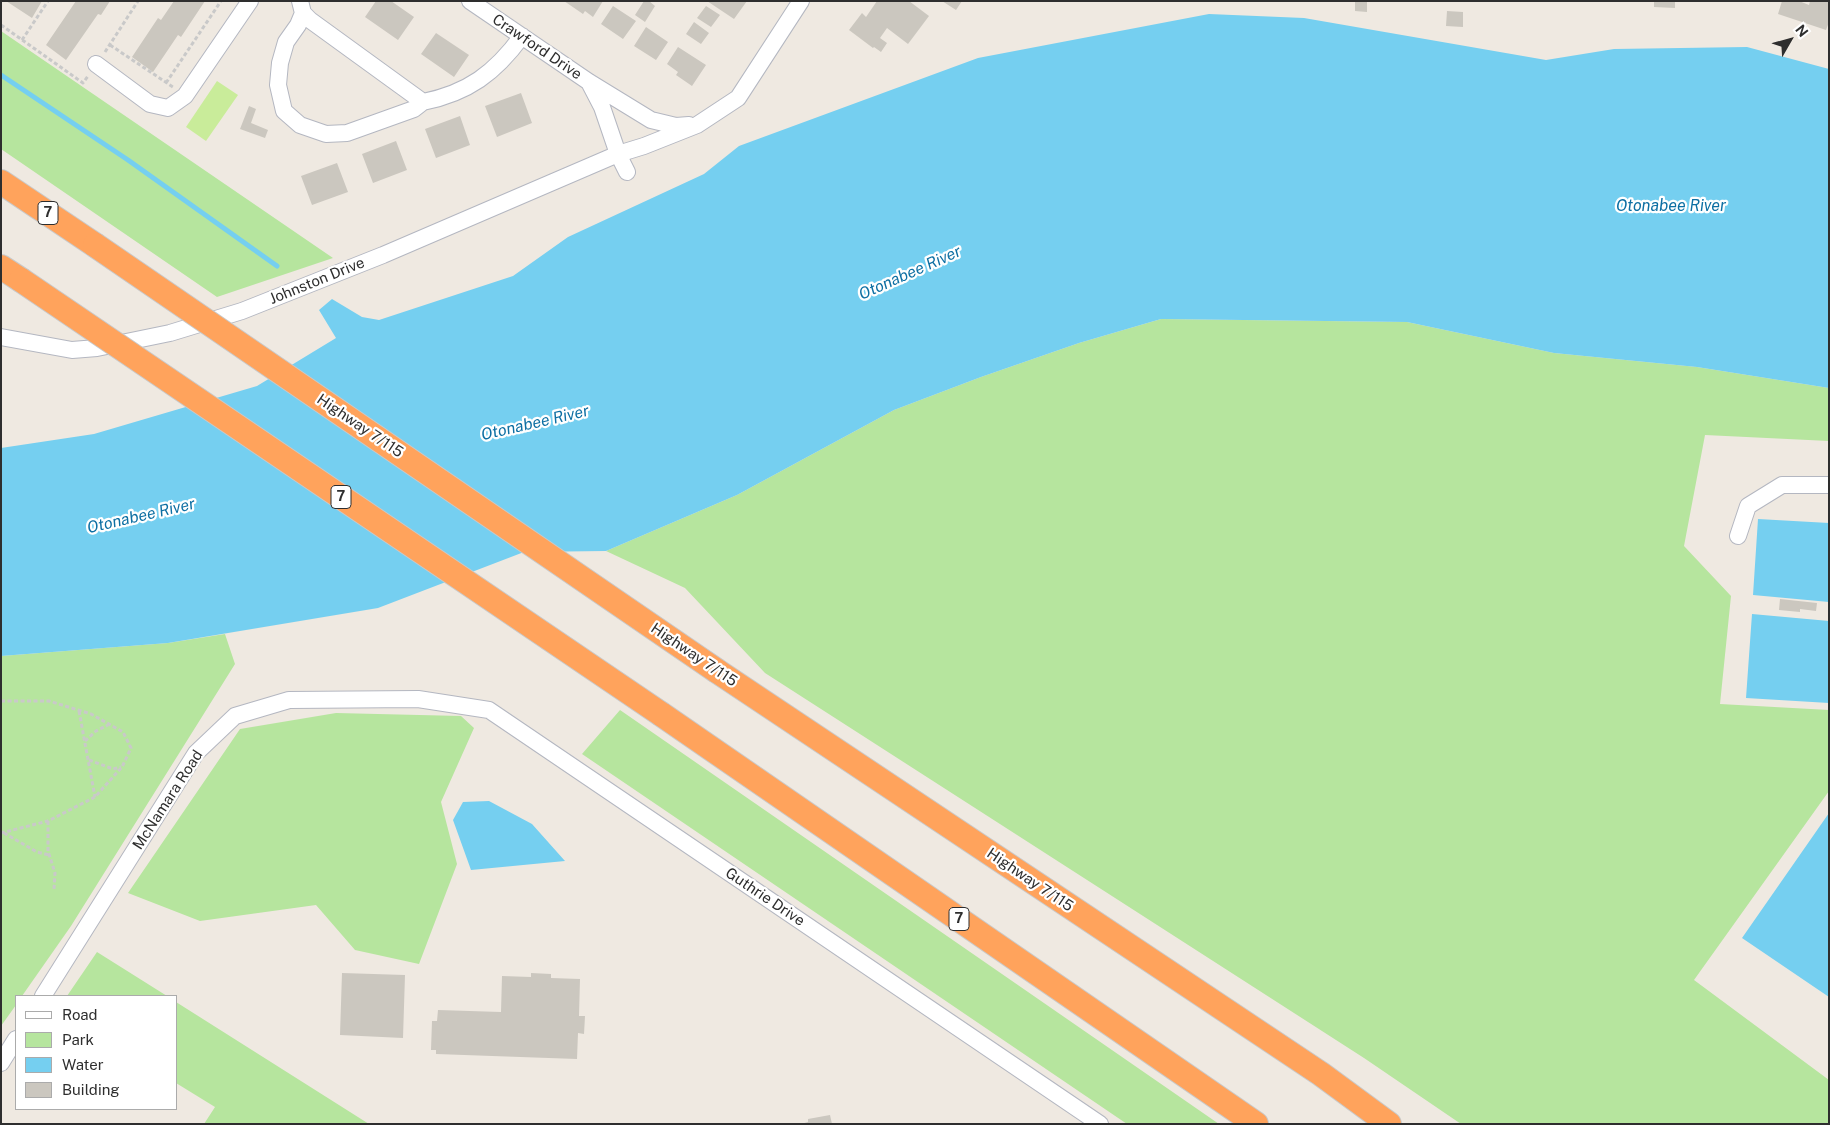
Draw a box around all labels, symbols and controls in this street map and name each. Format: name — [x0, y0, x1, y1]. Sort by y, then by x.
street label: Crawford Drive — [489, 10, 585, 84]
north arrow — [1765, 15, 1815, 65]
text: N — [1792, 22, 1811, 40]
water label: Otonabee River — [1616, 196, 1726, 216]
road number: 7 — [38, 202, 58, 224]
water label: Otonabee River — [856, 242, 964, 304]
street label: Johnston Drive — [267, 254, 367, 308]
street label: Highway 7/115 — [313, 391, 407, 461]
water label: Otonabee River — [479, 401, 591, 445]
road number: 7 — [331, 486, 351, 508]
water label: Otonabee River — [85, 494, 197, 538]
street label: Highway 7/115 — [647, 620, 741, 690]
street label: McNamara Road — [129, 747, 207, 853]
street label: Highway 7/115 — [983, 845, 1077, 915]
street label: Guthrie Drive — [722, 864, 808, 930]
road number: 7 — [949, 908, 969, 931]
legend — [15, 995, 178, 1110]
text: Road — [62, 1006, 98, 1023]
text: Park — [62, 1031, 94, 1048]
text: Water — [62, 1056, 104, 1073]
text: Building — [62, 1081, 120, 1098]

